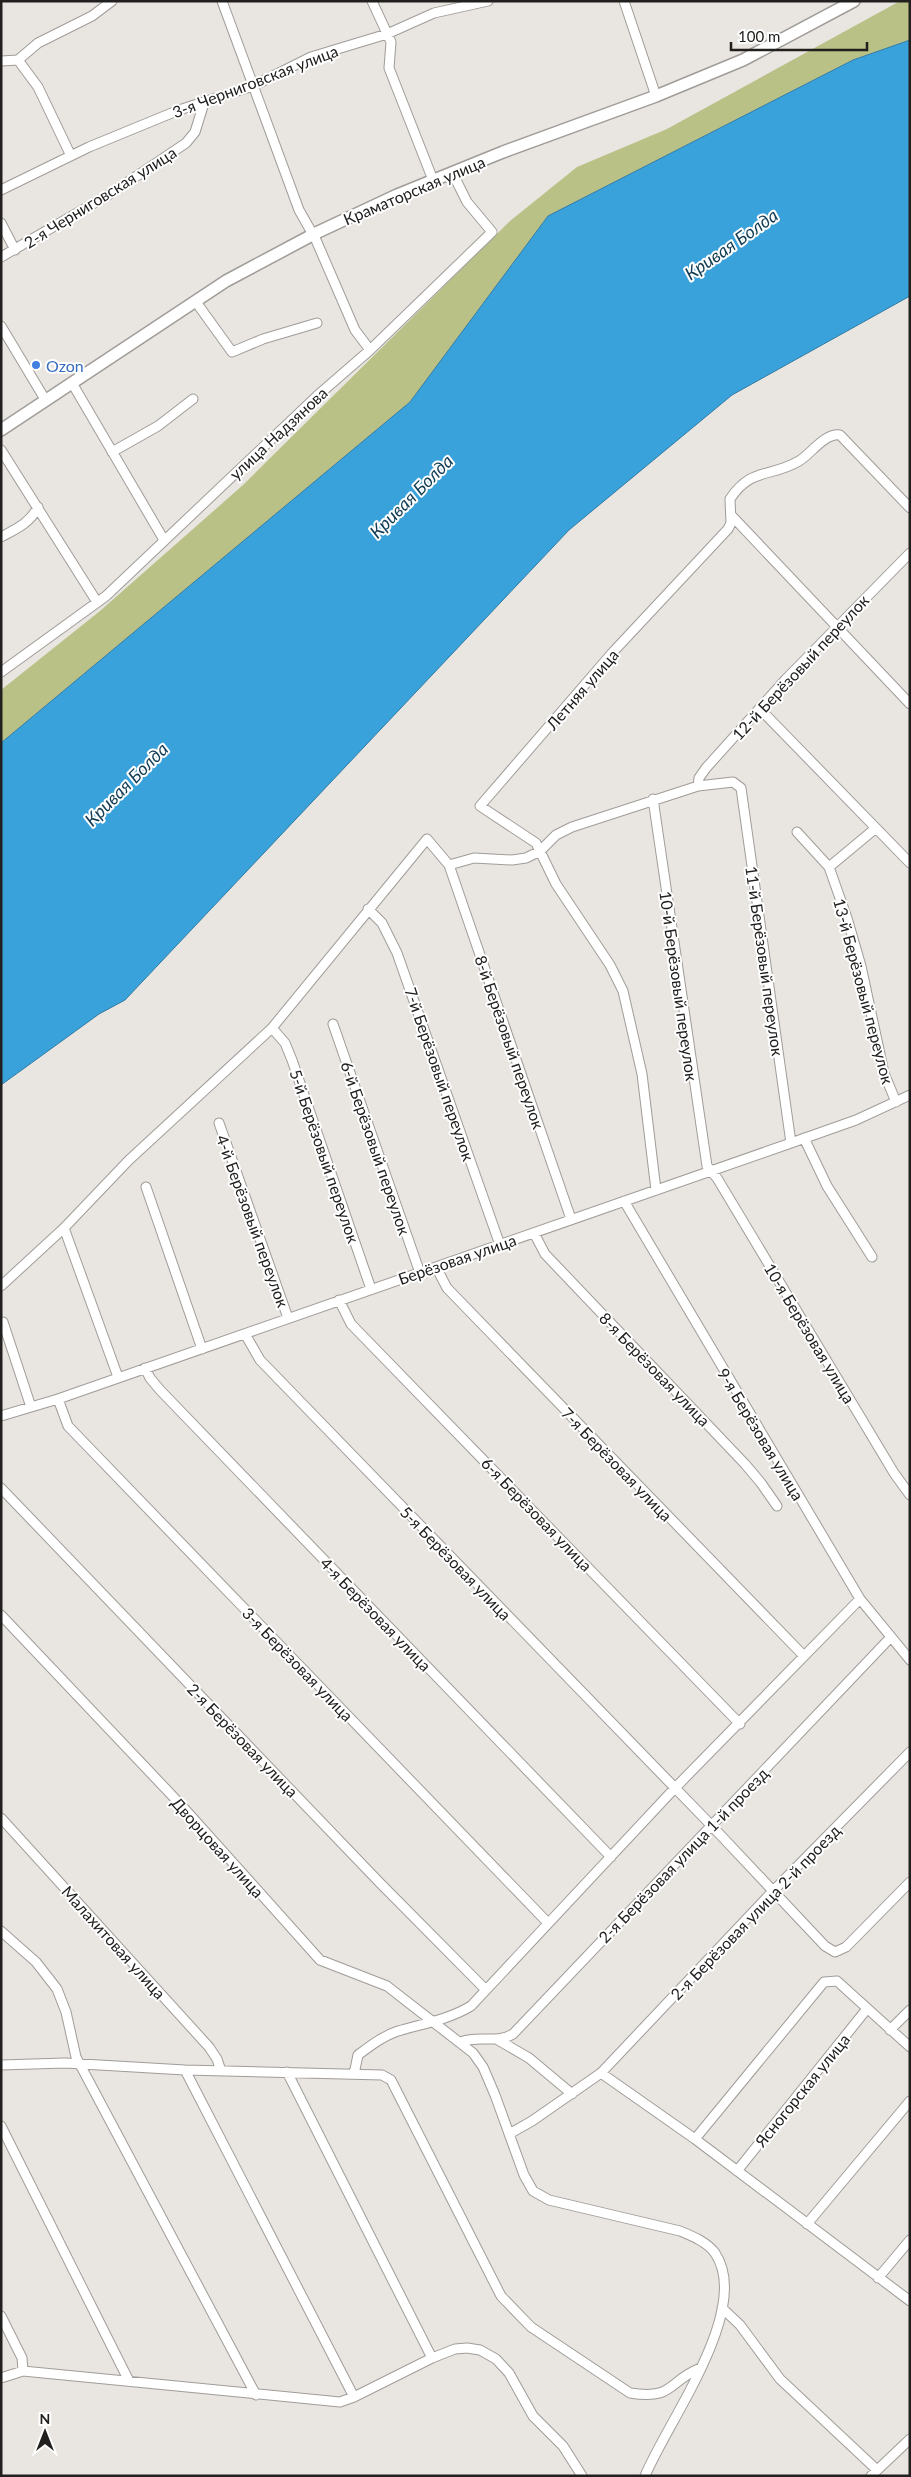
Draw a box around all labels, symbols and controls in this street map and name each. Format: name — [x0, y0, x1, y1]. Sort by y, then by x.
scale bar — [731, 20, 867, 52]
text: 100 m — [738, 27, 780, 45]
street label: 3-я Черниговская улица — [169, 41, 341, 121]
street label: 2-я Черниговская улица — [20, 142, 180, 252]
street label: Краматорская улица — [340, 152, 488, 228]
water label: Кривая Болда — [680, 204, 782, 284]
place label: Ozon — [46, 356, 84, 375]
marker: Ozon — [30, 359, 42, 371]
street label: улица Надзянова — [225, 383, 331, 483]
water label: Кривая Болда — [365, 450, 457, 542]
street label: 12-й Берёзовый переулок — [728, 590, 873, 744]
street label: Летняя улица — [541, 645, 622, 734]
water label: Кривая Болда — [80, 738, 172, 830]
street label: 11-й Берёзовый переулок — [742, 865, 788, 1058]
street label: 10-й Берёзовый переулок — [656, 890, 702, 1083]
street label: 13-й Берёзовый переулок — [830, 896, 898, 1087]
street label: 8-й Берёзовый переулок — [471, 953, 549, 1132]
street label: 7-й Берёзовый переулок — [401, 985, 479, 1164]
street label: 6-й Берёзовый переулок — [337, 1059, 415, 1238]
street label: 5-й Берёзовый переулок — [286, 1067, 364, 1246]
street label: 4-й Берёзовый переулок — [213, 1132, 293, 1311]
street label: Берёзовая улица — [395, 1230, 519, 1288]
street label: 10-я Берёзовая улица — [761, 1260, 859, 1406]
street label: 8-я Берёзовая улица — [596, 1308, 714, 1430]
street label: 9-я Берёзовая улица — [714, 1364, 808, 1504]
street label: 7-я Берёзовая улица — [558, 1403, 676, 1525]
street label: 6-я Берёзовая улица — [478, 1453, 596, 1575]
street label: 5-я Берёзовая улица — [397, 1502, 515, 1624]
street label: 4-я Берёзовая улица — [317, 1553, 435, 1675]
street label: 3-я Берёзовая улица — [239, 1603, 357, 1725]
street label: 2-я Берёзовая улица — [184, 1679, 302, 1801]
street label: 2-я Берёзовая улица 1-й проезд — [594, 1763, 772, 1946]
street label: Дворцовая улица — [168, 1793, 268, 1901]
street label: 2-я Берёзовая улица 2-й проезд — [666, 1820, 844, 2003]
street label: Малахитовая улица — [58, 1882, 170, 2002]
street label: Ясногорская улица — [750, 2030, 853, 2151]
north arrow — [20, 2407, 70, 2457]
text: N — [40, 2410, 50, 2427]

